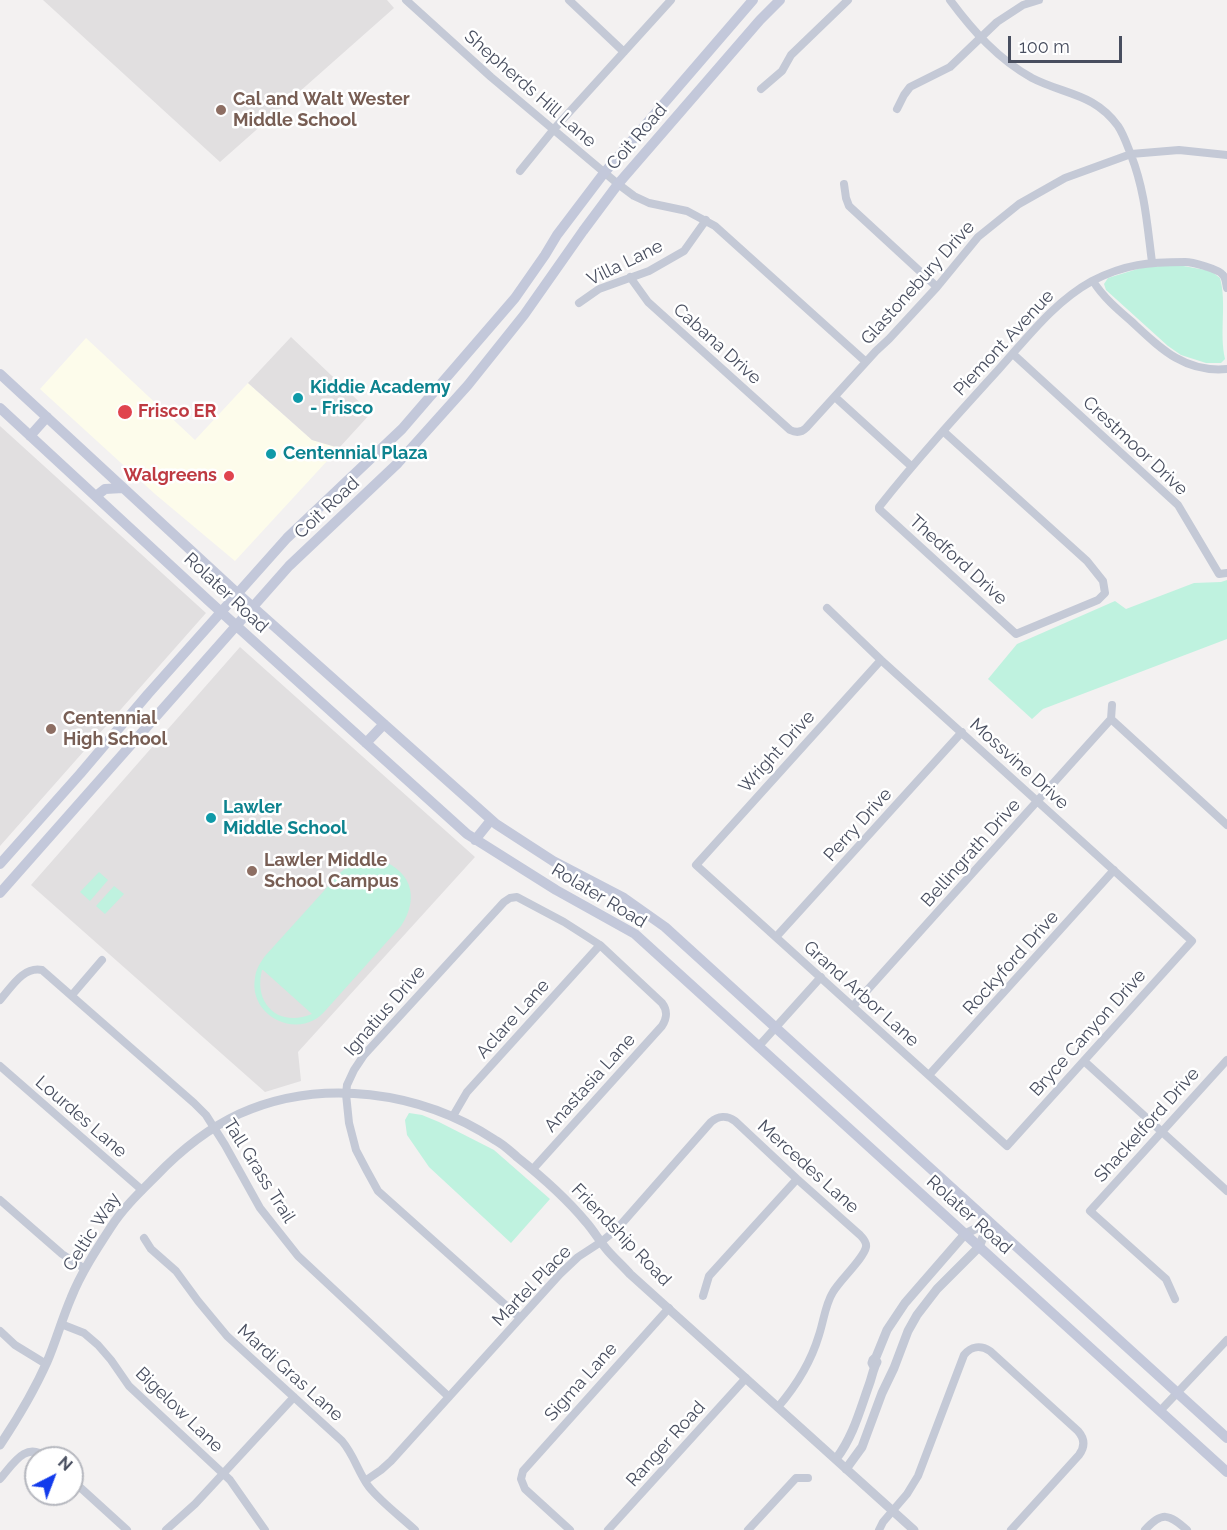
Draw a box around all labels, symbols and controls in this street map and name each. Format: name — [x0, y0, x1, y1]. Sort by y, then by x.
scale bar — [1011, 24, 1125, 62]
street label: Shepherds Hill Lane — [460, 26, 600, 152]
text: 100 m — [1019, 36, 1070, 57]
place label: Cal and Walt Wester Middle School — [233, 89, 410, 132]
street label: Coit Road — [602, 99, 672, 175]
marker: Cal and Walt Wester Middle School — [214, 103, 228, 117]
street label: Glastonebury Drive — [857, 217, 979, 349]
street label: Villa Lane — [584, 235, 666, 291]
street label: Piemont Avenue — [949, 285, 1059, 401]
street label: Cabana Drive — [669, 299, 765, 389]
place label: Kiddie Academy - Frisco — [310, 377, 451, 420]
marker: Kiddie Academy - Frisco — [291, 391, 305, 405]
street label: Crestmoor Drive — [1078, 392, 1192, 500]
place label: Frisco ER — [138, 401, 216, 423]
marker: Frisco ER — [116, 403, 134, 421]
place label: Centennial Plaza — [283, 443, 428, 465]
marker: Centennial Plaza — [264, 447, 278, 461]
place label: Walgreens — [123, 465, 217, 487]
marker: Walgreens — [222, 469, 236, 483]
street label: Coit Road — [290, 473, 364, 543]
street label: Thedford Drive — [905, 510, 1011, 610]
street label: Rolater Road — [179, 549, 273, 637]
street label: Wright Drive — [734, 706, 820, 798]
place label: Centennial High School — [63, 708, 167, 750]
street label: Mossvine Drive — [965, 714, 1073, 814]
marker: Centennial High School — [44, 722, 58, 736]
street label: Perry Drive — [819, 784, 897, 866]
street label: Bellingrath Drive — [917, 795, 1025, 911]
place label: Lawler Middle School — [223, 797, 347, 840]
marker: Lawler Middle School — [204, 811, 218, 825]
place label: Lawler Middle School Campus — [264, 850, 399, 892]
street label: Rolater Road — [547, 859, 651, 933]
marker: Lawler Middle School Campus — [245, 864, 259, 878]
street label: Rockyford Drive — [959, 907, 1063, 1019]
street label: Grand Arbor Lane — [799, 937, 923, 1051]
street label: Ignatius Drive — [340, 961, 430, 1061]
street label: Bryce Canyon Drive — [1025, 965, 1151, 1101]
street label: Aclare Lane — [472, 975, 554, 1063]
street label: Anastasia Lane — [540, 1029, 640, 1137]
street label: Shackelford Drive — [1090, 1063, 1204, 1187]
street label: Lourdes Lane — [31, 1071, 131, 1163]
street label: Tall Grass Trail — [218, 1115, 300, 1227]
street label: Mercedes Lane — [753, 1116, 863, 1218]
street label: Rolater Road — [922, 1171, 1016, 1259]
street label: Friendship Road — [567, 1179, 675, 1291]
street label: Celtic Way — [59, 1189, 125, 1275]
street label: Martel Place — [488, 1241, 576, 1331]
street label: Mardi Gras Lane — [233, 1320, 347, 1426]
street label: Sigma Lane — [540, 1338, 622, 1426]
street label: Bigelow Lane — [131, 1363, 227, 1457]
street label: Ranger Road — [622, 1397, 710, 1491]
north arrow — [24, 1446, 84, 1506]
text: N — [54, 1453, 76, 1475]

